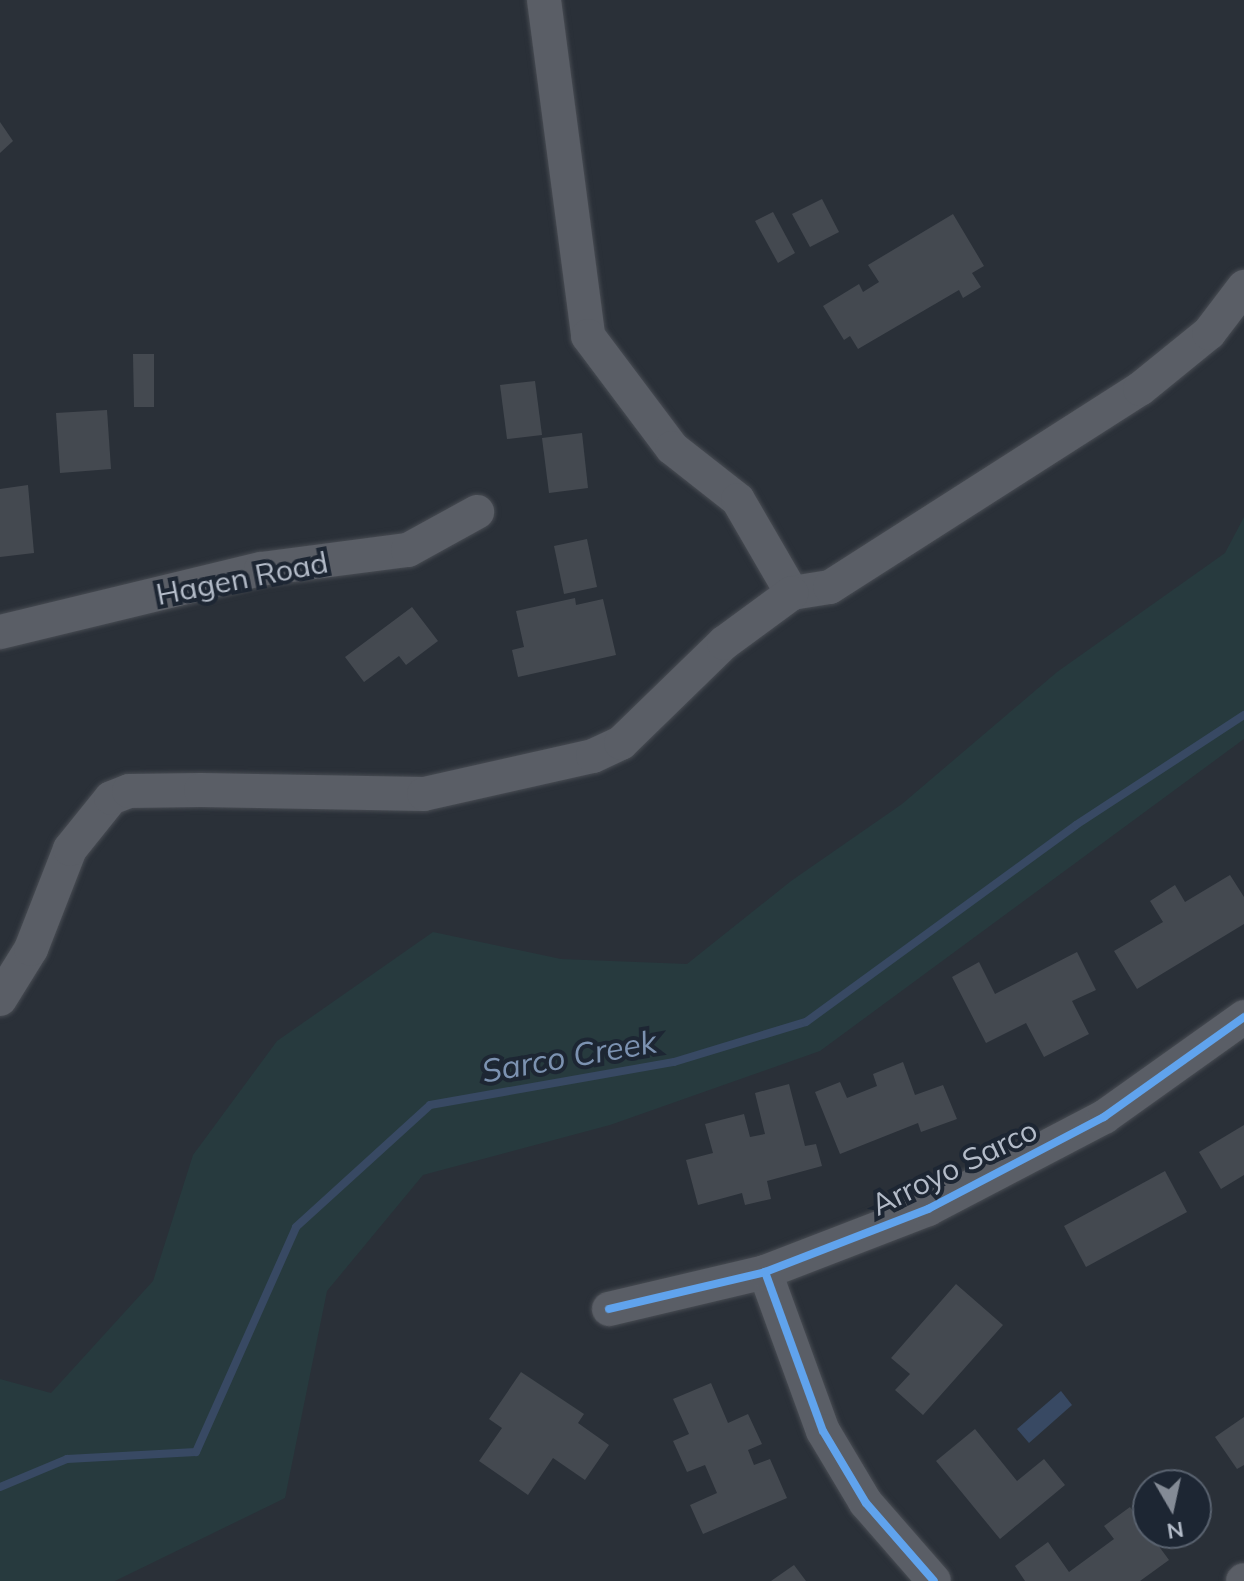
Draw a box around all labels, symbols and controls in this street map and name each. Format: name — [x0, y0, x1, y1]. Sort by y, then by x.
street label: Hagen Road — [153, 544, 331, 612]
water label: Sarco Creek — [478, 1022, 660, 1090]
street label: Arroyo Sarco — [865, 1111, 1043, 1223]
north arrow — [1132, 1469, 1212, 1549]
text: N — [1165, 1516, 1186, 1546]

